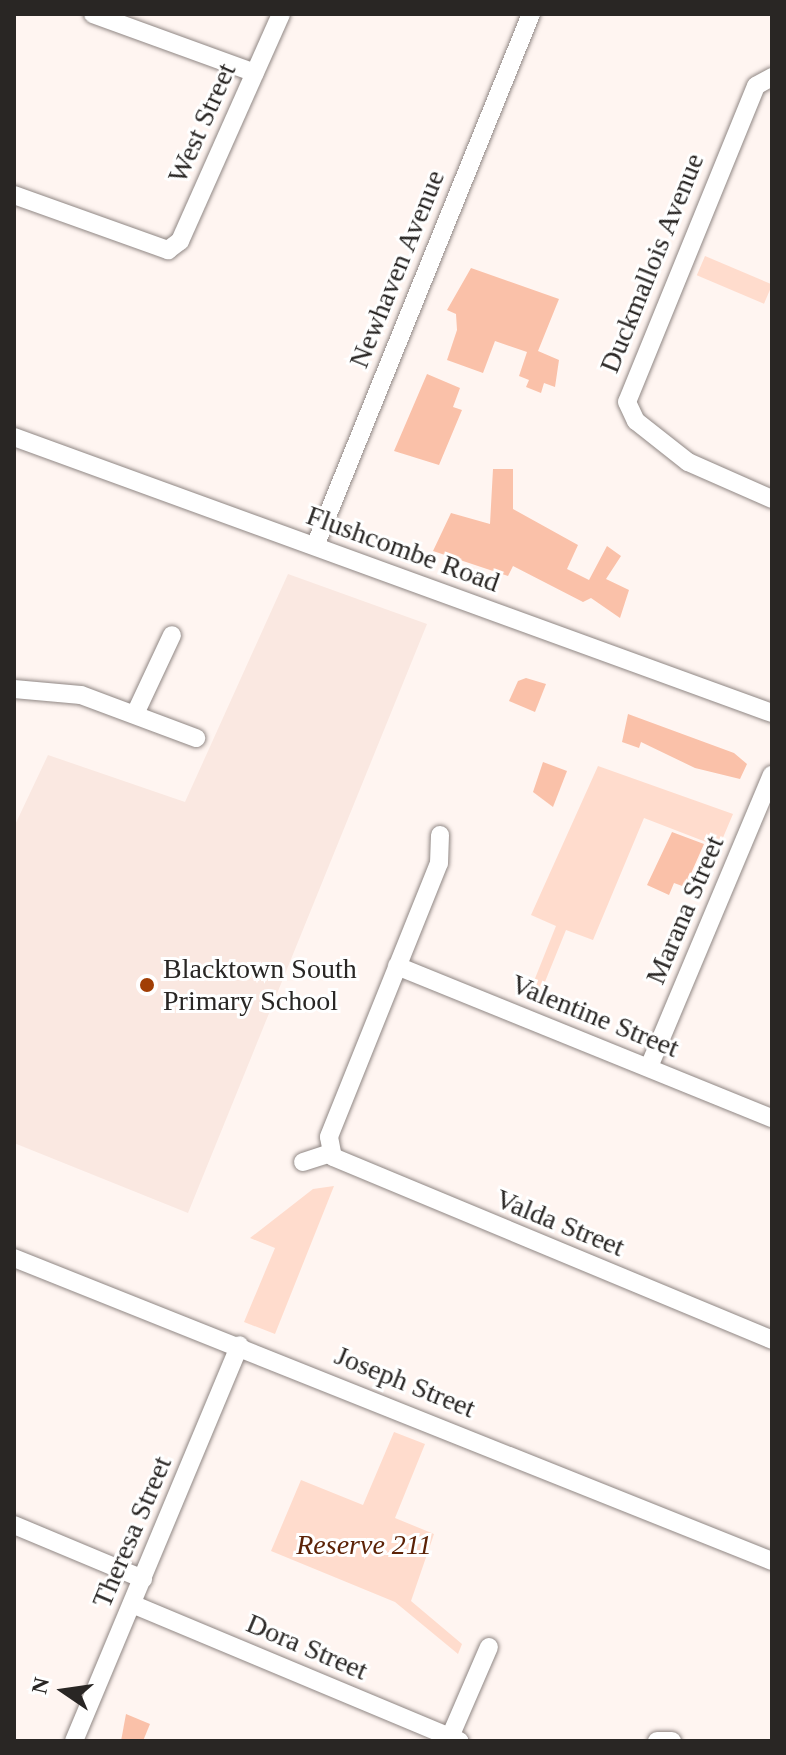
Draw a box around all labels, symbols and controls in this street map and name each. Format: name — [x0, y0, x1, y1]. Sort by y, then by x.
street label: West Street — [161, 58, 243, 188]
street label: Duckmallois Avenue — [592, 148, 712, 378]
street label: Newhaven Avenue — [342, 165, 452, 373]
street label: Flushcombe Road — [302, 499, 504, 599]
street label: Marana Street — [639, 831, 731, 989]
place label: Blacktown South Primary School — [163, 952, 357, 1018]
street label: Valentine Street — [506, 967, 684, 1065]
marker: Blacktown South Primary School — [138, 976, 156, 994]
street label: Valda Street — [491, 1182, 629, 1264]
street label: Joseph Street — [330, 1339, 480, 1425]
street label: Theresa Street — [85, 1451, 179, 1613]
park label: Reserve 211 — [296, 1528, 432, 1562]
street label: Dora Street — [241, 1606, 373, 1688]
north arrow — [24, 1651, 104, 1731]
text: N — [26, 1675, 54, 1696]

